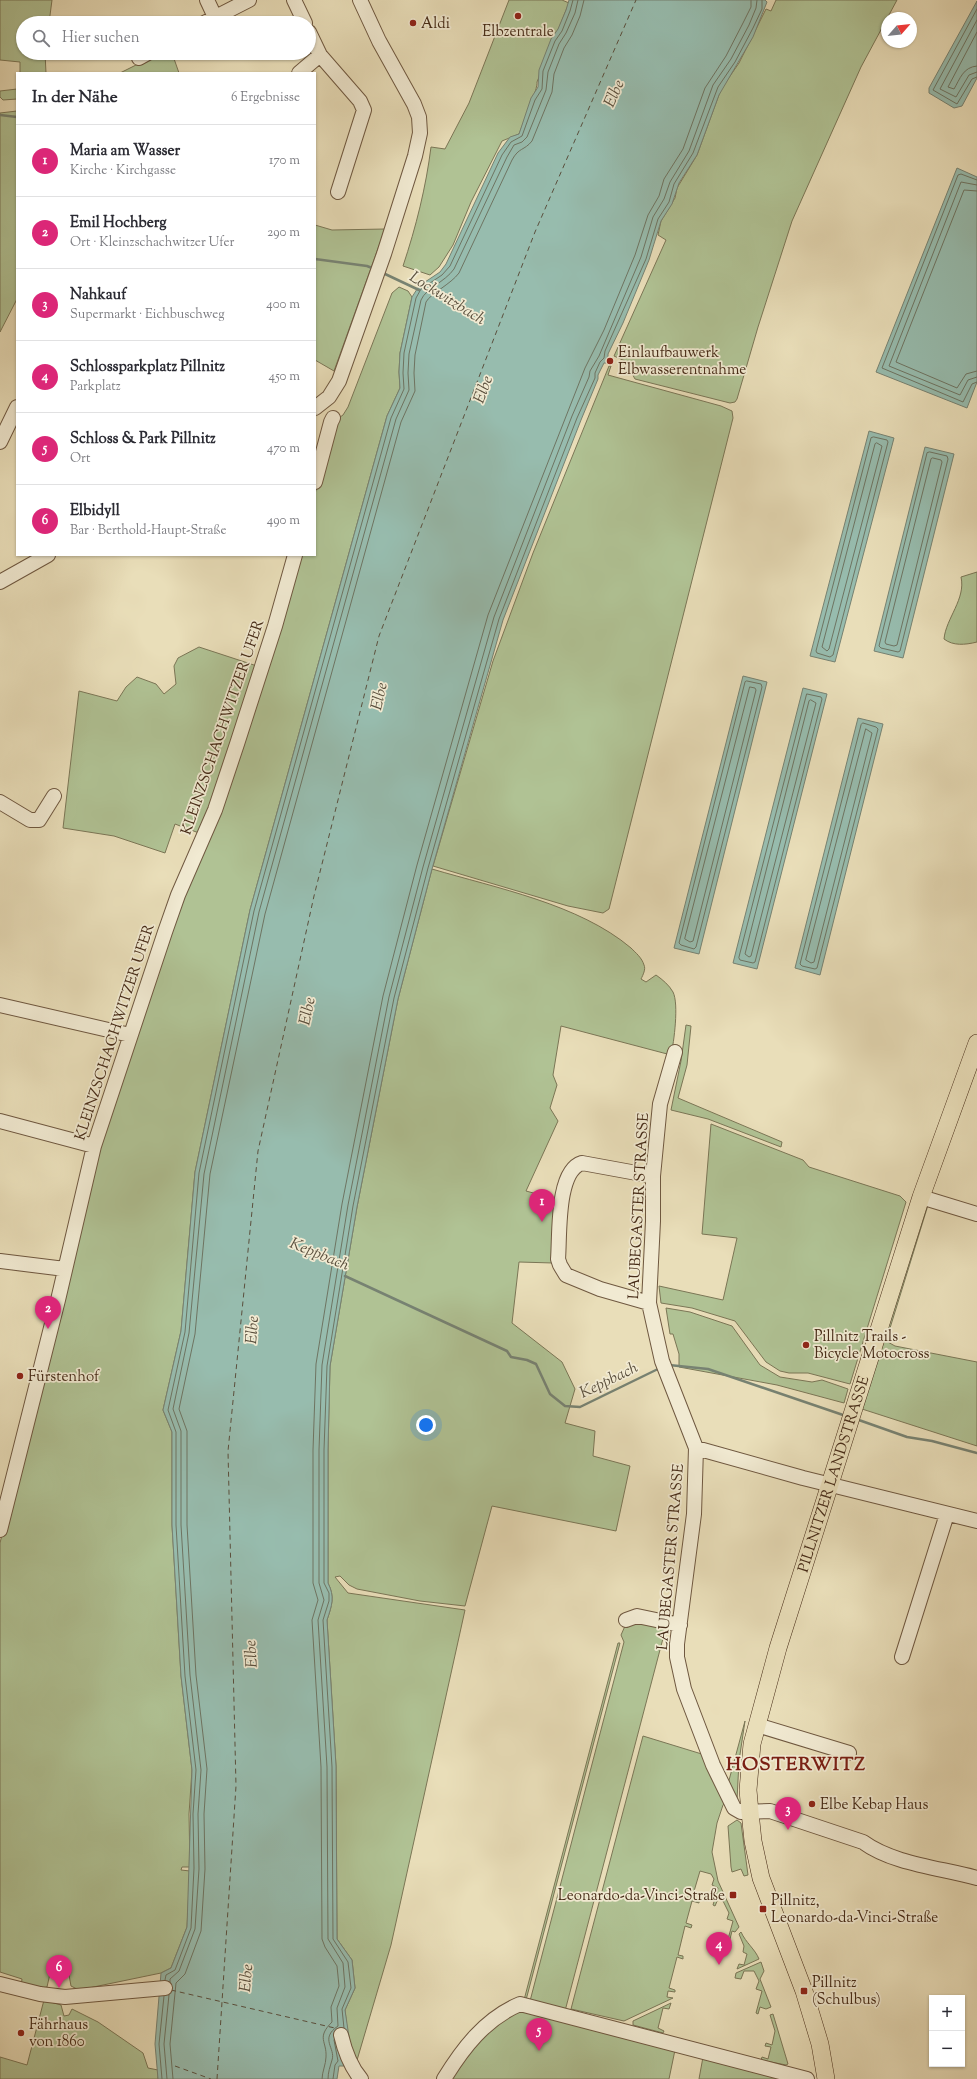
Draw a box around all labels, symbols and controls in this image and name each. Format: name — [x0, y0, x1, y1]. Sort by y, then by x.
marker: Elbzentrale — [513, 11, 523, 21]
north arrow — [881, 12, 917, 48]
place label: Aldi — [421, 14, 450, 35]
search box — [16, 16, 316, 60]
marker: Aldi — [408, 18, 418, 28]
place label: Elbzentrale — [482, 22, 554, 43]
icon: search — [30, 27, 52, 49]
text: Hier suchen — [62, 28, 140, 49]
water label: Elbe — [599, 77, 631, 111]
text: In der Nähe — [32, 86, 118, 110]
text: 6 Ergebnisse — [231, 89, 300, 107]
text: Maria am Wasser — [70, 141, 180, 162]
text: 1 — [43, 152, 47, 170]
text: 170 m — [269, 152, 300, 170]
text: Kirche · Kirchgasse — [70, 162, 176, 180]
text: Emil Hochberg — [70, 213, 167, 234]
text: 2 — [42, 224, 48, 242]
text: 290 m — [267, 224, 300, 242]
text: Ort · Kleinzschachwitzer Ufer — [70, 234, 234, 252]
water label: Lockwitzbach — [404, 267, 489, 332]
text: Nahkauf — [70, 285, 126, 306]
text: 3 — [42, 296, 48, 314]
text: 400 m — [266, 296, 300, 314]
text: Supermarkt · Eichbuschweg — [70, 306, 225, 324]
place label: Einlaufbauwerk Elbwasserentnahme — [618, 343, 746, 381]
marker: Einlaufbauwerk Elbwasserentnahme — [605, 356, 615, 366]
text: Schlossparkplatz Pillnitz — [70, 357, 225, 378]
text: 4 — [42, 368, 48, 386]
text: 450 m — [269, 368, 300, 386]
water label: Elbe — [469, 373, 500, 407]
text: Parkplatz — [70, 378, 121, 396]
text: Schloss & Park Pillnitz — [70, 429, 216, 450]
text: 5 — [43, 440, 47, 458]
text: 470 m — [267, 440, 300, 458]
text: Ort — [70, 450, 90, 468]
text: Elbidyll — [70, 501, 120, 522]
text: 6 — [42, 512, 48, 530]
text: 490 m — [267, 512, 300, 530]
text: Bar · Berthold-Haupt-Straße — [70, 522, 227, 540]
street label: KLEINZSCHACHWITZER UFER — [177, 617, 270, 838]
water label: Elbe — [366, 680, 395, 713]
street label: KLEINZSCHACHWITZER UFER — [70, 921, 160, 1143]
water label: Elbe — [294, 995, 323, 1028]
street label: LAUBEGASTER STRASSE — [624, 1112, 655, 1300]
pin: 1 — [529, 1189, 555, 1222]
water label: Keppbach — [286, 1233, 353, 1278]
pin: 2 — [35, 1296, 61, 1329]
water label: Elbe — [241, 1315, 266, 1345]
place label: Pillnitz Trails - Bicycle Motocross — [814, 1327, 930, 1365]
marker: Pillnitz Trails - Bicycle Motocross — [801, 1340, 811, 1350]
water label: Keppbach — [576, 1357, 642, 1405]
place label: Fürstenhof — [28, 1367, 100, 1388]
marker: Fürstenhof — [15, 1371, 25, 1381]
street label: PILLNITZER LANDSTRASSE — [794, 1374, 876, 1575]
your location — [416, 1415, 436, 1435]
street label: LAUBEGASTER STRASSE — [653, 1463, 690, 1651]
water label: Elbe — [240, 1639, 265, 1668]
district label: HOSTERWITZ — [726, 1752, 866, 1779]
place label: Elbe Kebap Haus — [820, 1795, 928, 1816]
pin: 3 — [775, 1797, 801, 1830]
marker: Elbe Kebap Haus — [807, 1799, 817, 1809]
place label: Leonardo-da-Vinci-Straße — [558, 1886, 725, 1907]
marker: Leonardo-da-Vinci-Straße — [728, 1890, 738, 1900]
place label: Pillnitz, Leonardo-da-Vinci-Straße — [771, 1891, 938, 1929]
marker: Pillnitz, Leonardo-da-Vinci-Straße — [758, 1904, 768, 1914]
pin: 4 — [706, 1932, 732, 1965]
pin: 6 — [46, 1955, 72, 1988]
water label: Elbe — [235, 1963, 260, 1993]
place label: Pillnitz (Schulbus) — [812, 1973, 881, 2011]
marker: Pillnitz (Schulbus) — [799, 1986, 809, 1996]
map controls — [929, 1995, 965, 2067]
button: + — [929, 1995, 965, 2031]
place label: Fährhaus von 1860 — [29, 2015, 88, 2053]
pin: 5 — [526, 2018, 552, 2051]
marker: Fährhaus von 1860 — [16, 2028, 26, 2038]
button: − — [929, 2031, 965, 2067]

